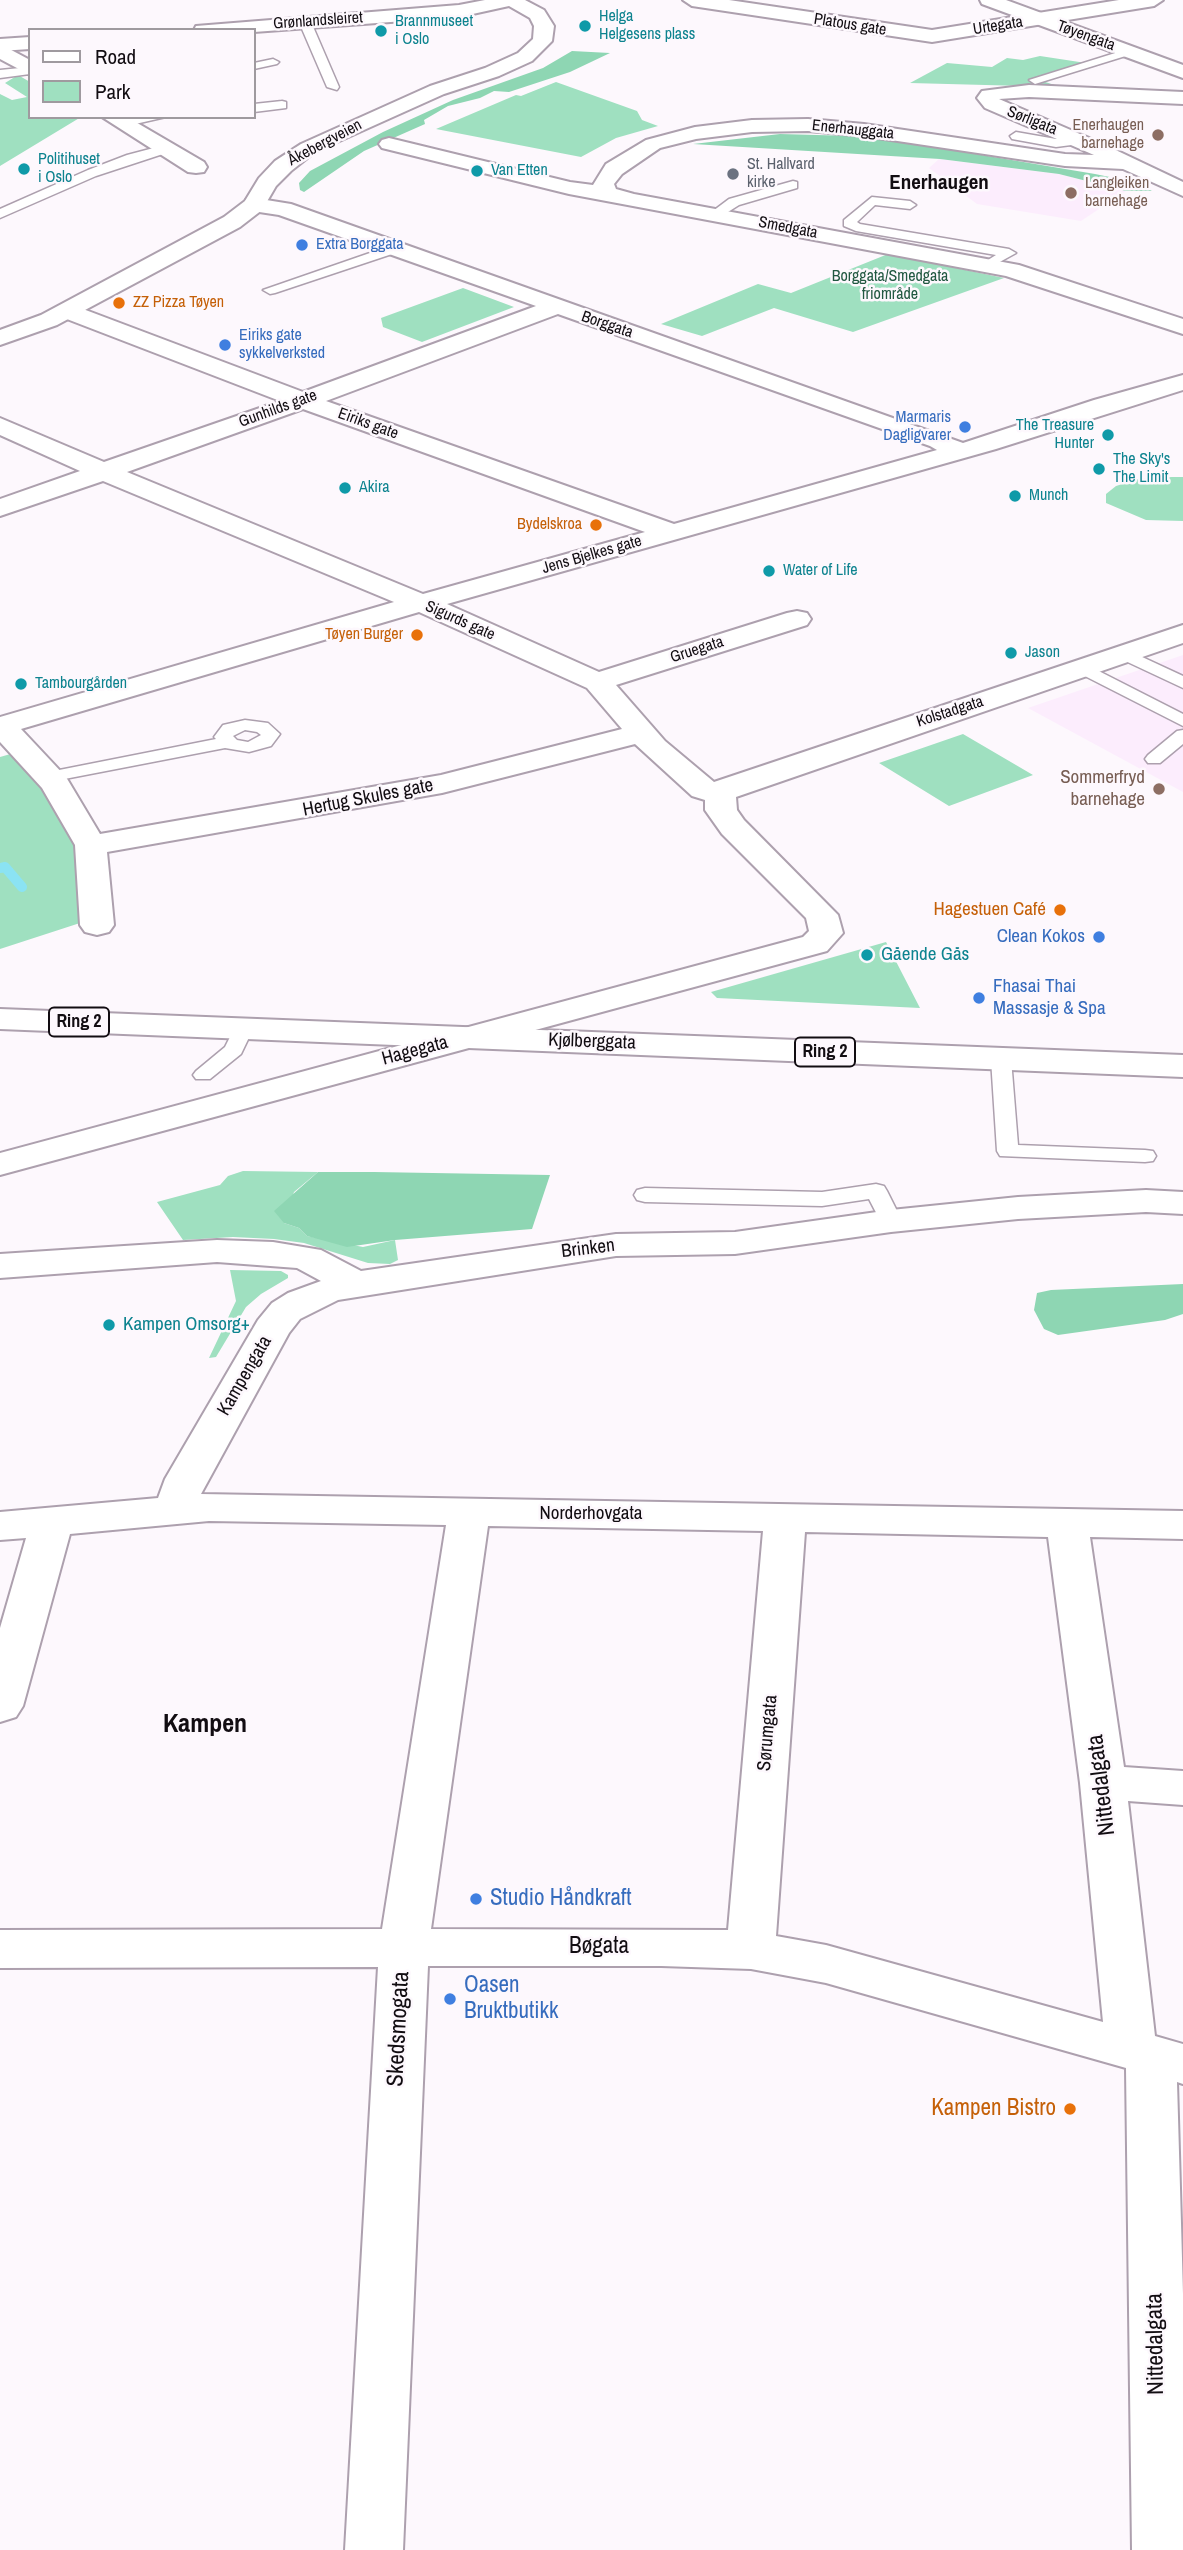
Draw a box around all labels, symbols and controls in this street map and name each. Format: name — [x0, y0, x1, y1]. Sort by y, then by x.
place label: Helga Helgesens plass — [599, 7, 695, 45]
street label: Grønlandsleiret — [273, 8, 363, 34]
street label: Platous gate — [812, 10, 888, 40]
place label: Brannmuseet i Oslo — [395, 12, 473, 50]
street label: Urtegata — [972, 13, 1024, 39]
street label: Tøyengata — [1054, 17, 1118, 55]
marker: Helga Helgesens plass — [577, 18, 593, 34]
marker: Brannmuseet i Oslo — [373, 23, 389, 39]
legend — [28, 28, 256, 119]
text: Road — [95, 42, 136, 71]
text: Park — [95, 77, 130, 106]
street label: Sørligata — [1004, 102, 1060, 140]
street label: Åkebergveien — [285, 116, 365, 170]
street label: Enerhauggata — [811, 116, 895, 144]
place label: Enerhaugen barnehage — [1073, 116, 1144, 154]
marker: Enerhaugen barnehage — [1150, 127, 1166, 143]
place label: Politihuset i Oslo — [38, 150, 100, 188]
place label: St. Hallvard kirke — [747, 155, 815, 193]
marker: Politihuset i Oslo — [16, 161, 32, 177]
place label: Van Etten — [491, 161, 548, 181]
marker: Van Etten — [469, 163, 485, 179]
marker: St. Hallvard kirke — [725, 166, 741, 182]
district label: Enerhaugen — [889, 170, 989, 196]
place label: Langleiken barnehage — [1085, 174, 1149, 212]
marker: Langleiken barnehage — [1063, 185, 1079, 201]
street label: Smedgata — [757, 213, 819, 243]
place label: Extra Borggata — [316, 235, 404, 255]
marker: Extra Borggata — [294, 237, 310, 253]
park label: Borggata/Smedgata friområde — [832, 267, 948, 305]
place label: ZZ Pizza Tøyen — [133, 293, 224, 313]
marker: ZZ Pizza Tøyen — [111, 295, 127, 311]
street label: Borggata — [579, 307, 635, 343]
place label: Eiriks gate sykkelverksted — [239, 326, 325, 364]
marker: Eiriks gate sykkelverksted — [217, 337, 233, 353]
street label: Gunhilds gate — [236, 386, 320, 432]
street label: Eiriks gate — [335, 404, 401, 444]
place label: Marmaris Dagligvarer — [883, 408, 951, 446]
place label: The Treasure Hunter — [1016, 416, 1094, 454]
marker: Marmaris Dagligvarer — [957, 419, 973, 435]
marker: The Treasure Hunter — [1100, 427, 1116, 443]
place label: The Sky's The Limit — [1113, 450, 1170, 488]
marker: The Sky's The Limit — [1091, 461, 1107, 477]
place label: Akira — [359, 478, 390, 498]
marker: Akira — [337, 480, 353, 496]
place label: Munch — [1029, 486, 1068, 506]
marker: Munch — [1007, 488, 1023, 504]
place label: Bydelskroa — [517, 515, 582, 535]
marker: Bydelskroa — [588, 517, 604, 533]
street label: Jens Bjelkes gate — [540, 532, 644, 578]
place label: Water of Life — [783, 561, 858, 581]
marker: Water of Life — [761, 563, 777, 579]
street label: Sigurds gate — [422, 597, 498, 645]
place label: Tøyen Burger — [325, 625, 403, 645]
marker: Tøyen Burger — [409, 627, 425, 643]
street label: Gruegata — [668, 632, 726, 668]
place label: Jason — [1025, 643, 1060, 663]
marker: Jason — [1003, 645, 1019, 661]
place label: Tambourgården — [35, 674, 127, 694]
marker: Tambourgården — [13, 676, 29, 692]
street label: Kolstadgata — [914, 692, 986, 732]
place label: Sommerfryd barnehage — [1060, 767, 1145, 811]
street label: Hertug Skules gate — [301, 774, 435, 822]
marker: Sommerfryd barnehage — [1151, 781, 1167, 797]
place label: Hagestuen Café — [933, 899, 1046, 921]
marker: Hagestuen Café — [1052, 902, 1068, 918]
place label: Clean Kokos — [997, 926, 1085, 948]
marker: Clean Kokos — [1091, 929, 1107, 945]
place label: Gående Gås — [881, 944, 969, 966]
marker: Gående Gås — [859, 947, 875, 963]
place label: Fhasai Thai Massasje & Spa — [993, 976, 1106, 1020]
marker: Fhasai Thai Massasje & Spa — [971, 990, 987, 1006]
road number: Ring 2 — [49, 1007, 109, 1036]
street label: Kjølberggata — [548, 1029, 636, 1055]
street label: Hagegata — [379, 1031, 451, 1071]
road number: Ring 2 — [795, 1037, 855, 1066]
street label: Brinken — [560, 1234, 616, 1264]
place label: Kampen Omsorg+ — [123, 1314, 250, 1336]
marker: Kampen Omsorg+ — [101, 1317, 117, 1333]
street label: Kampengata — [213, 1332, 277, 1420]
street label: Norderhovgata — [539, 1503, 643, 1525]
street label: Sørumgata — [753, 1694, 783, 1772]
district label: Kampen — [163, 1709, 247, 1741]
street label: Nittedalgata — [1082, 1733, 1122, 1837]
place label: Studio Håndkraft — [490, 1885, 632, 1913]
marker: Studio Håndkraft — [468, 1891, 484, 1907]
street label: Bøgata — [569, 1933, 629, 1961]
street label: Skedsmogata — [382, 1971, 416, 2087]
place label: Oasen Bruktbutikk — [464, 1972, 558, 2026]
marker: Oasen Bruktbutikk — [442, 1991, 458, 2007]
place label: Kampen Bistro — [931, 2095, 1056, 2123]
marker: Kampen Bistro — [1062, 2101, 1078, 2117]
street label: Nittedalgata — [1141, 2293, 1171, 2395]

